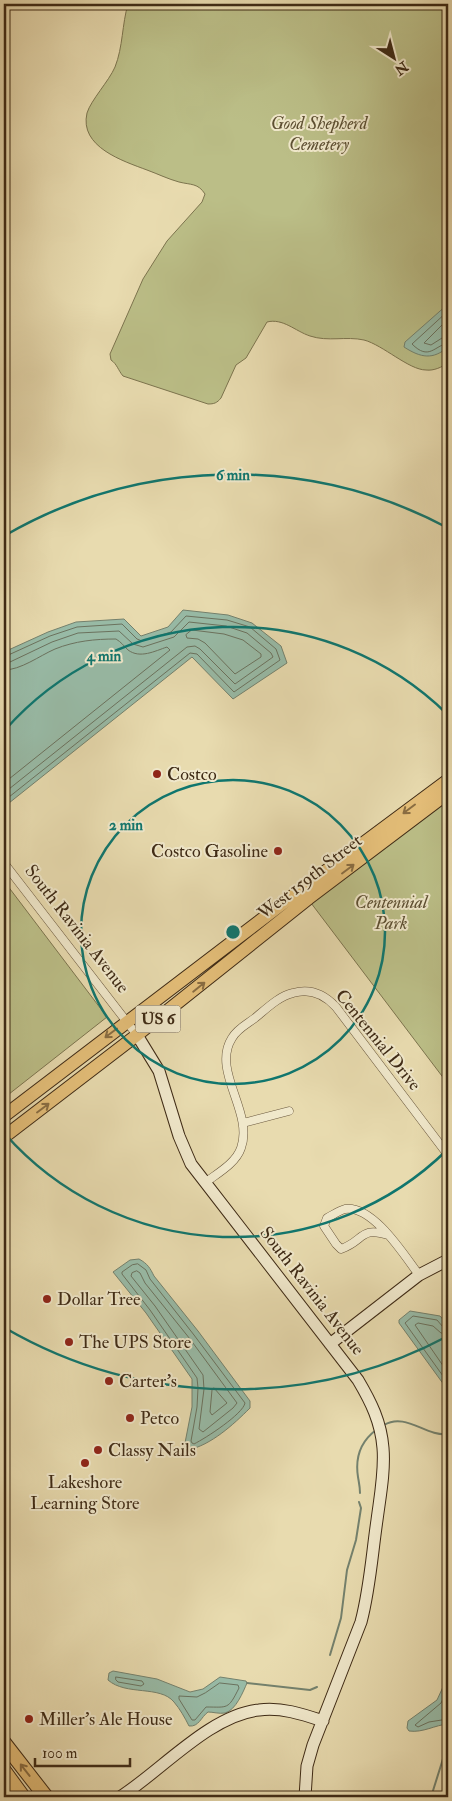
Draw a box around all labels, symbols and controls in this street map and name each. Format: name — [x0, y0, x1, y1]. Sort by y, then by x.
north arrow — [370, 32, 420, 82]
text: N — [391, 57, 412, 79]
park label: Good Shepherd Cemetery — [271, 112, 369, 156]
text: 6 min — [216, 466, 250, 485]
text: 4 min — [86, 647, 122, 666]
place label: Costco — [167, 763, 217, 786]
marker: Costco — [151, 768, 163, 780]
one-way arrow — [402, 804, 416, 814]
text: 2 min — [109, 816, 143, 835]
street label: West 159th Street — [252, 829, 367, 925]
place label: Costco Gasoline — [151, 840, 268, 863]
marker: Costco Gasoline — [272, 845, 284, 857]
street label: South Ravinia Avenue — [20, 860, 135, 998]
one-way arrow — [341, 864, 355, 874]
park label: Centennial Park — [355, 891, 429, 935]
centre of rings — [224, 923, 242, 941]
one-way arrow — [192, 981, 205, 992]
street label: Centennial Drive — [330, 985, 426, 1096]
road number: US 6 — [136, 1006, 180, 1032]
one-way arrow — [105, 1028, 118, 1039]
one-way arrow — [36, 1102, 49, 1113]
street label: South Ravinia Avenue — [255, 1222, 370, 1360]
place label: Dollar Tree — [57, 1288, 141, 1311]
marker: Dollar Tree — [41, 1293, 53, 1305]
place label: The UPS Store — [79, 1331, 192, 1354]
marker: The UPS Store — [63, 1336, 75, 1348]
place label: Carter's — [119, 1370, 177, 1393]
marker: Carter's — [103, 1375, 115, 1387]
place label: Petco — [140, 1407, 180, 1430]
marker: Petco — [124, 1412, 136, 1424]
place label: Classy Nails — [108, 1439, 196, 1462]
marker: Classy Nails — [92, 1444, 104, 1456]
marker: Lakeshore Learning Store — [79, 1457, 91, 1469]
place label: Lakeshore Learning Store — [30, 1471, 140, 1515]
place label: Miller's Ale House — [39, 1708, 173, 1731]
marker: Miller's Ale House — [23, 1713, 35, 1725]
scale bar — [35, 1736, 130, 1768]
text: 100 m — [42, 1744, 78, 1763]
one-way arrow — [20, 1763, 30, 1777]

